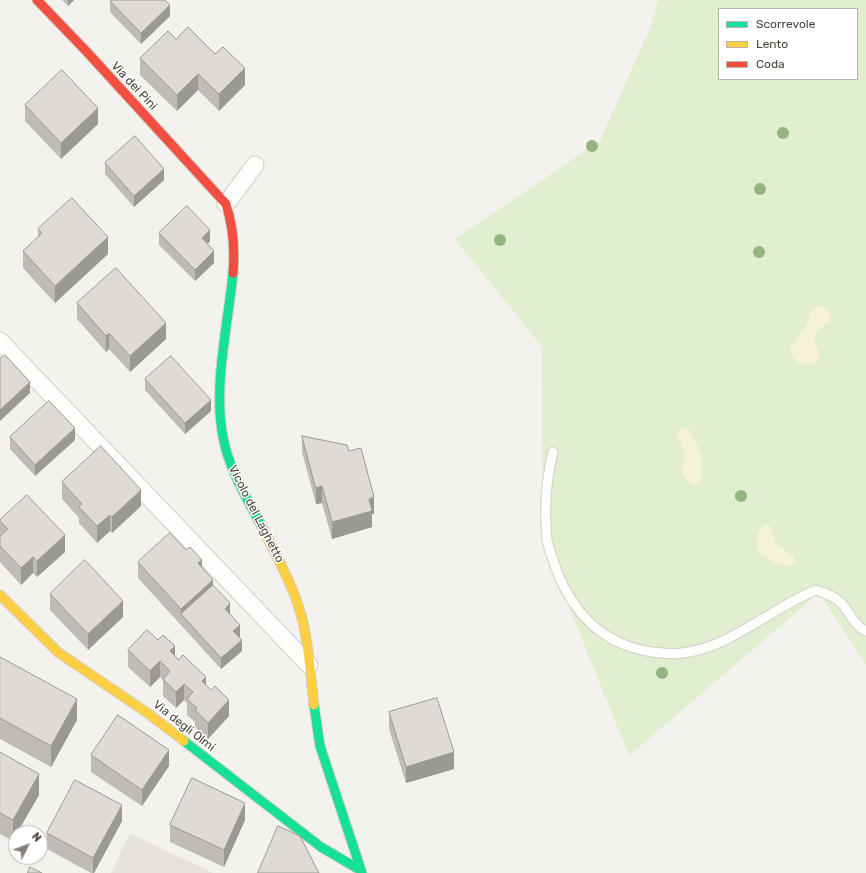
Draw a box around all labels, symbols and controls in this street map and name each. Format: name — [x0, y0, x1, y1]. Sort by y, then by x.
legend — [718, 8, 858, 80]
text: Scorrevole — [756, 17, 815, 31]
text: Lento — [756, 37, 788, 51]
text: Coda — [756, 57, 785, 71]
street label: Via dei Pini — [108, 59, 160, 113]
street label: Vicolo del Laghetto — [225, 463, 287, 565]
street label: Via degli Olmi — [150, 697, 218, 755]
north arrow — [8, 825, 48, 865]
text: N — [29, 830, 44, 845]

